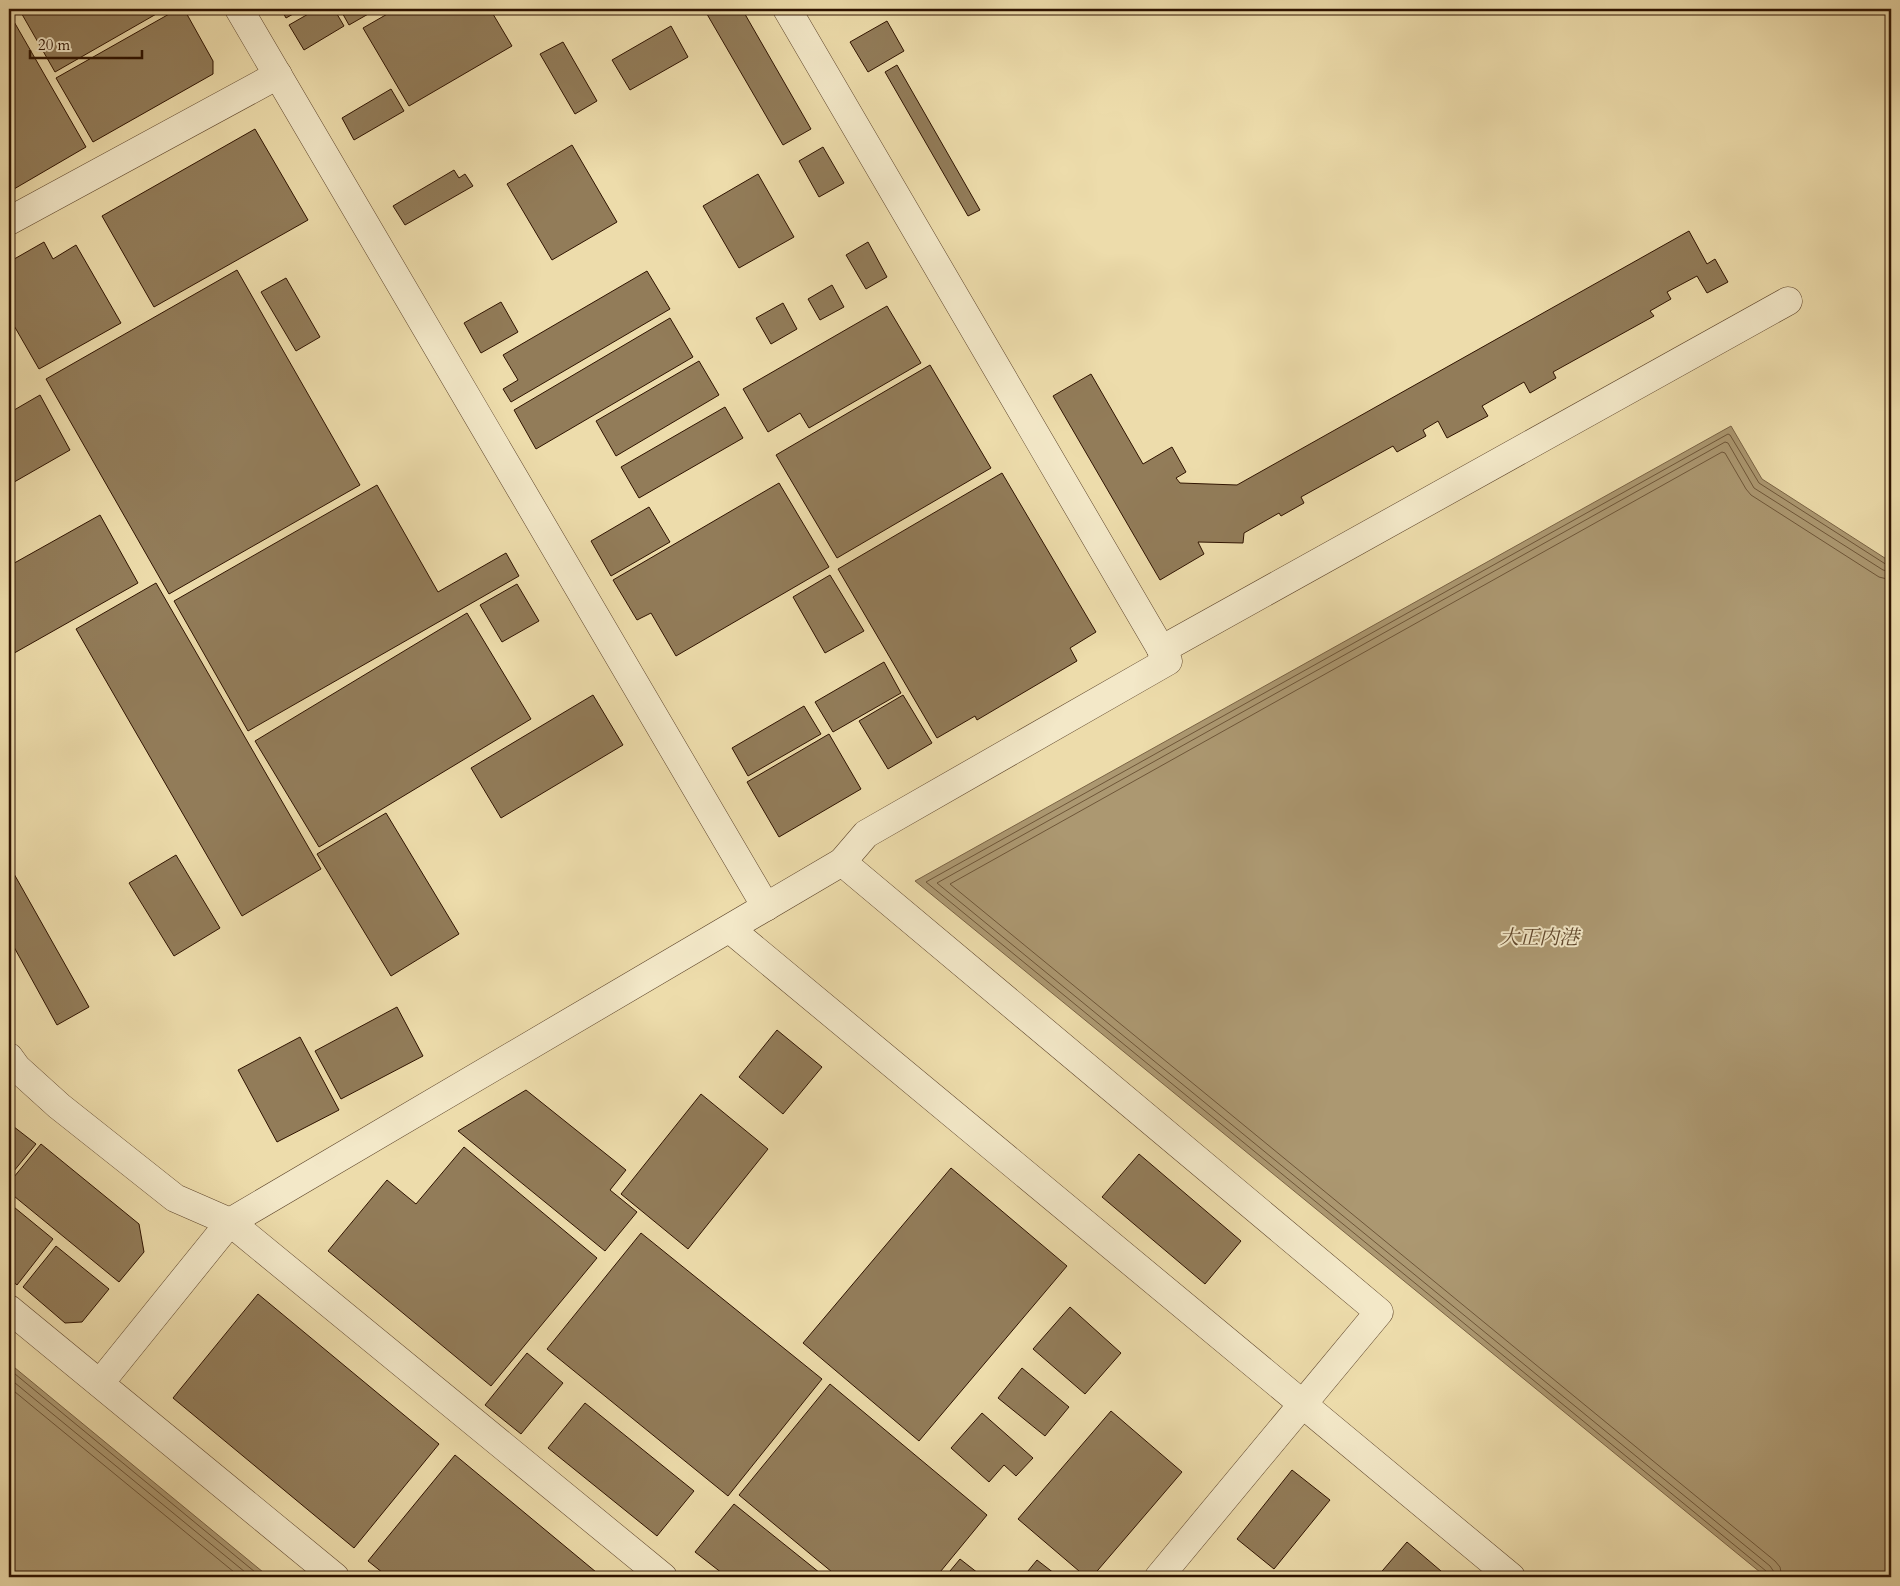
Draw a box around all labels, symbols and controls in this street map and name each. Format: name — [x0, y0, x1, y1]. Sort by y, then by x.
scale bar — [30, 28, 142, 60]
text: 20 m — [38, 35, 70, 55]
water label: 大正内港 — [1499, 924, 1582, 951]

